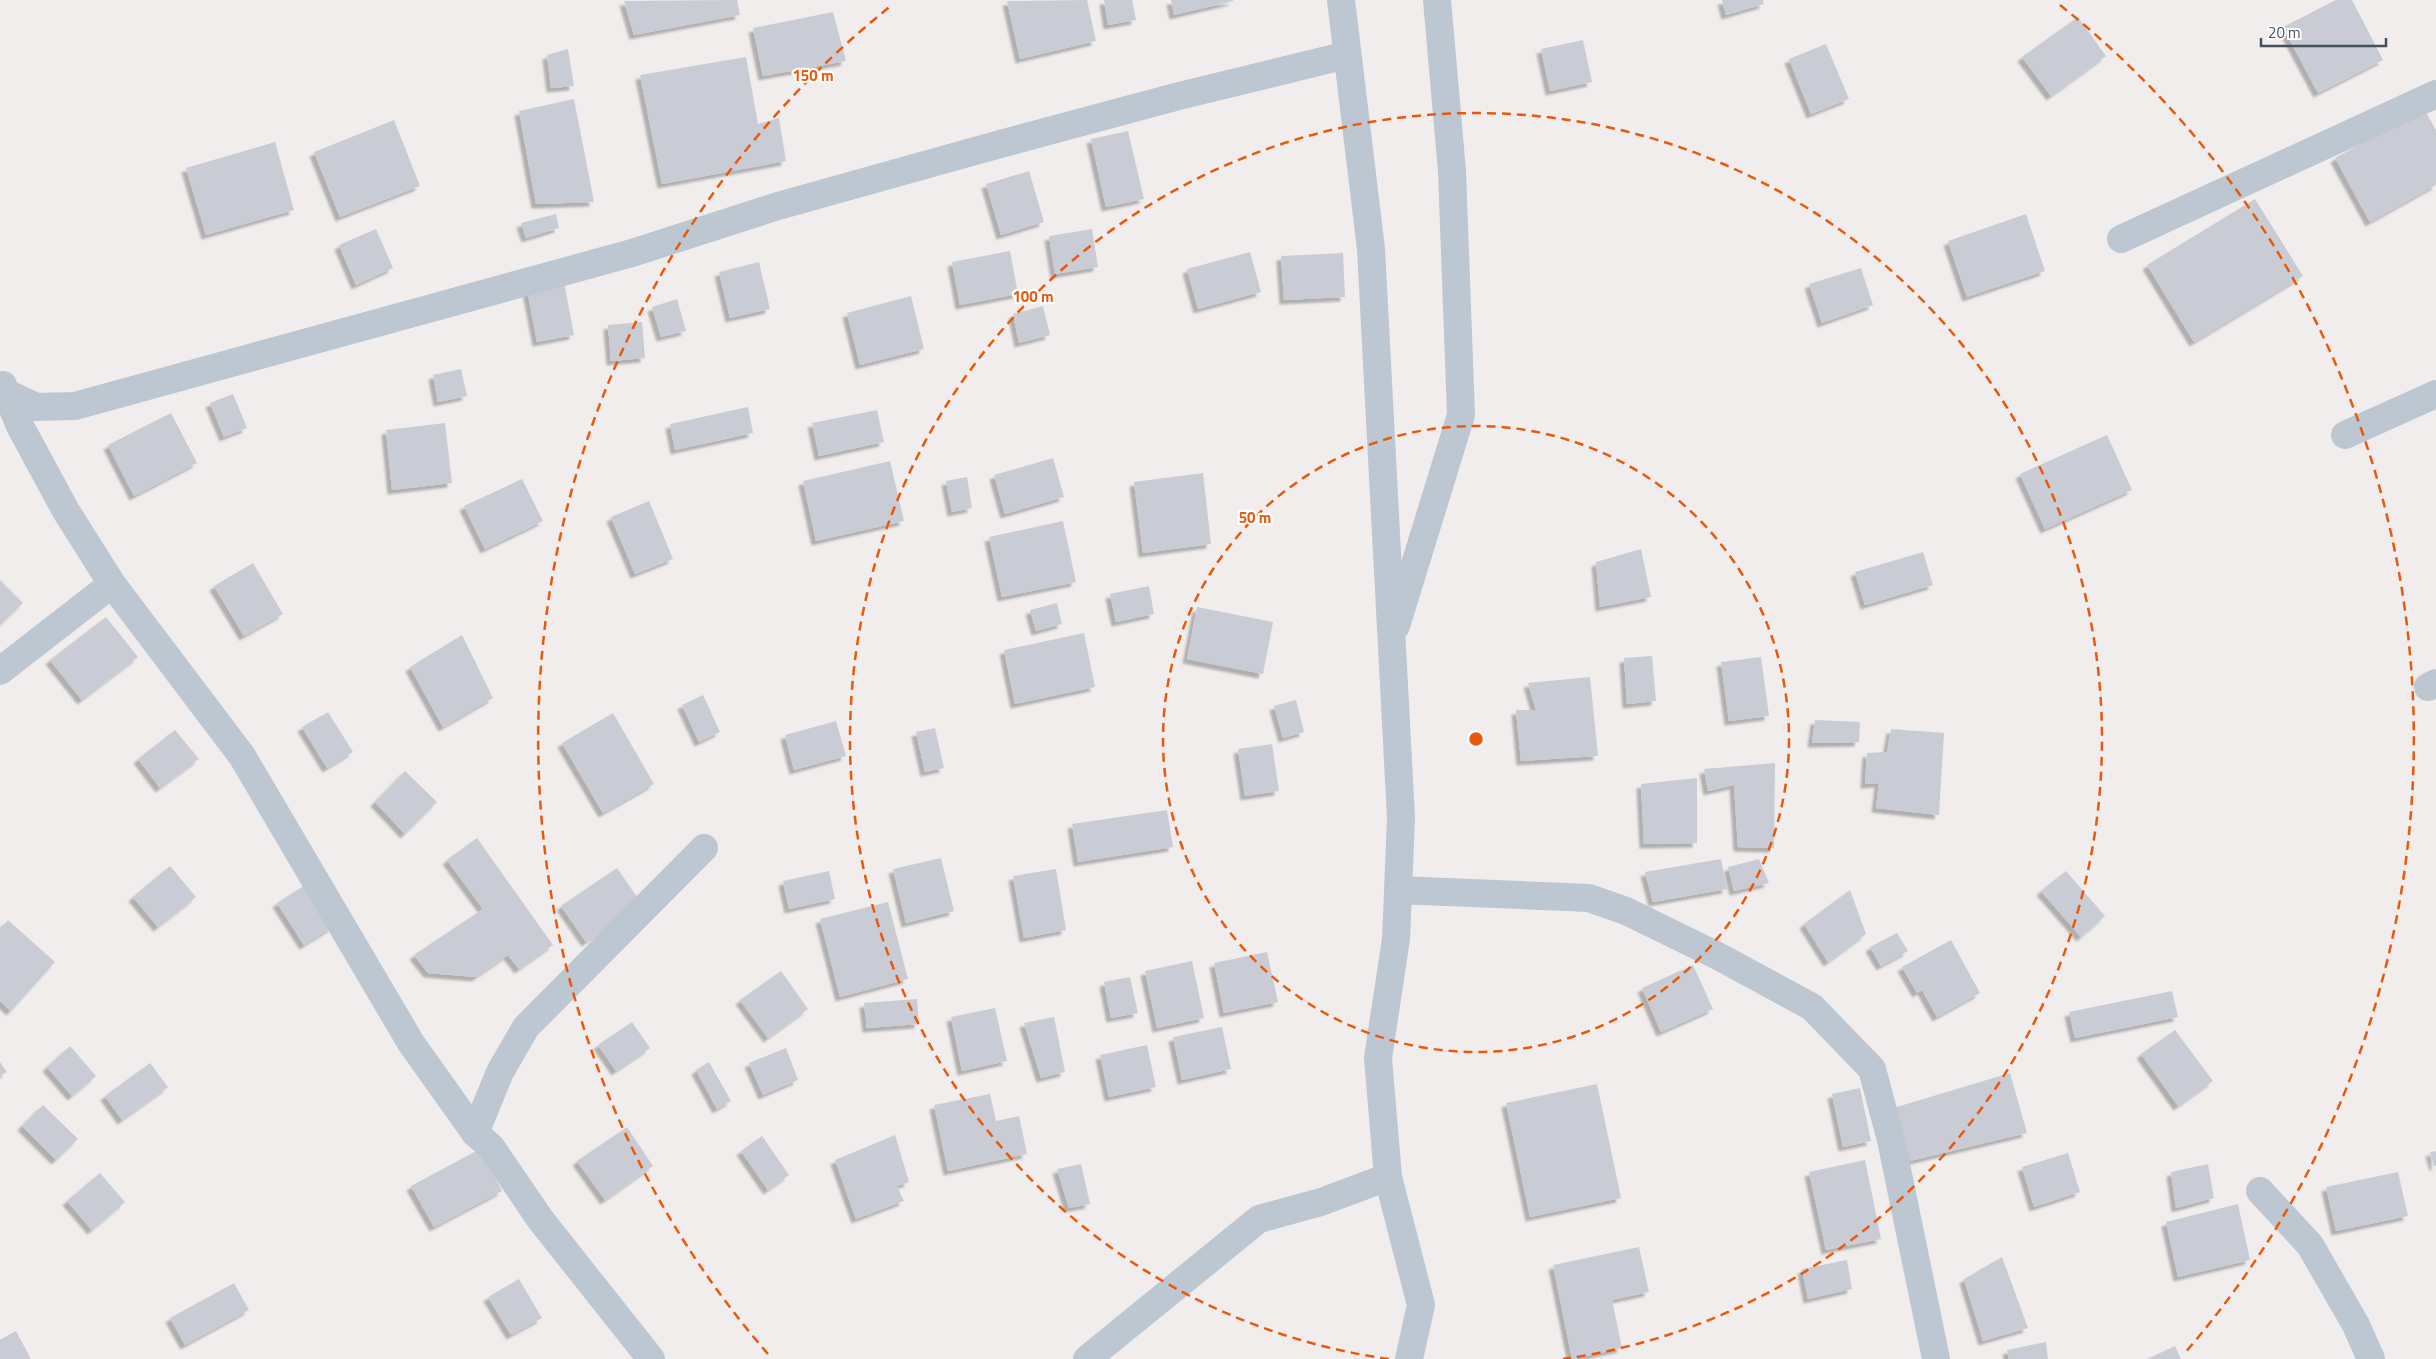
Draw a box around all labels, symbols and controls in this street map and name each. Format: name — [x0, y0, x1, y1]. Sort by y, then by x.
scale bar — [2261, 15, 2386, 47]
text: 20 m — [2268, 21, 2301, 44]
text: 150 m — [792, 64, 834, 87]
text: 100 m — [1012, 285, 1054, 308]
text: 50 m — [1239, 506, 1271, 529]
centre of rings — [1467, 730, 1485, 748]

